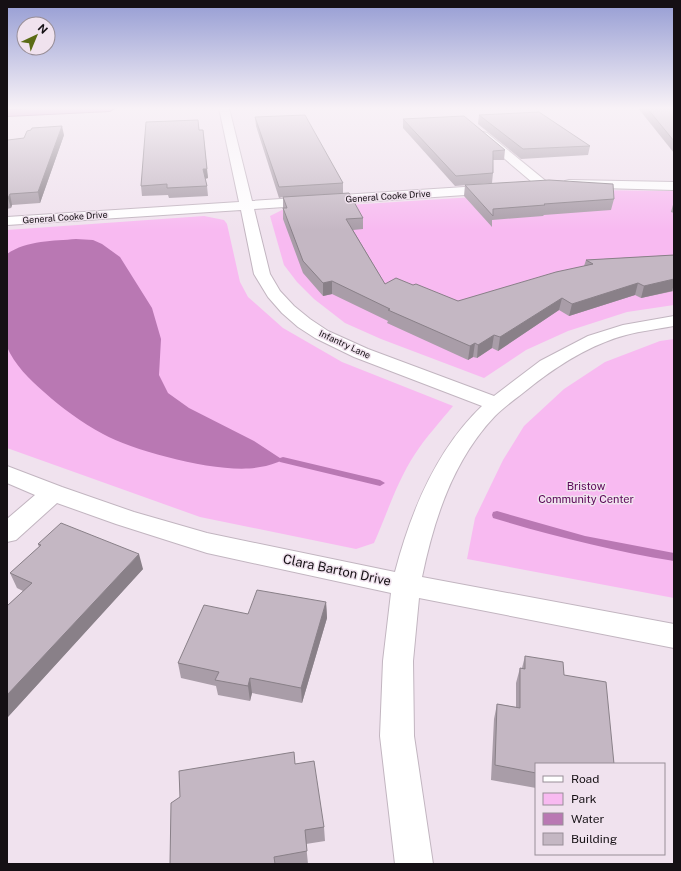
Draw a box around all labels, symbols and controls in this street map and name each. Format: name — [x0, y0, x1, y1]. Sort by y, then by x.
north arrow — [16, 16, 56, 56]
text: N — [36, 22, 50, 36]
street label: General Cooke Drive — [345, 188, 431, 204]
street label: General Cooke Drive — [22, 209, 108, 225]
street label: Infantry Lane — [317, 327, 373, 361]
park label: Bristow Community Center — [538, 480, 634, 505]
street label: Clara Barton Drive — [282, 551, 392, 589]
legend — [535, 763, 665, 855]
text: Road — [571, 772, 599, 786]
text: Park — [571, 792, 597, 806]
text: Water — [571, 812, 605, 826]
text: Building — [571, 832, 617, 846]

